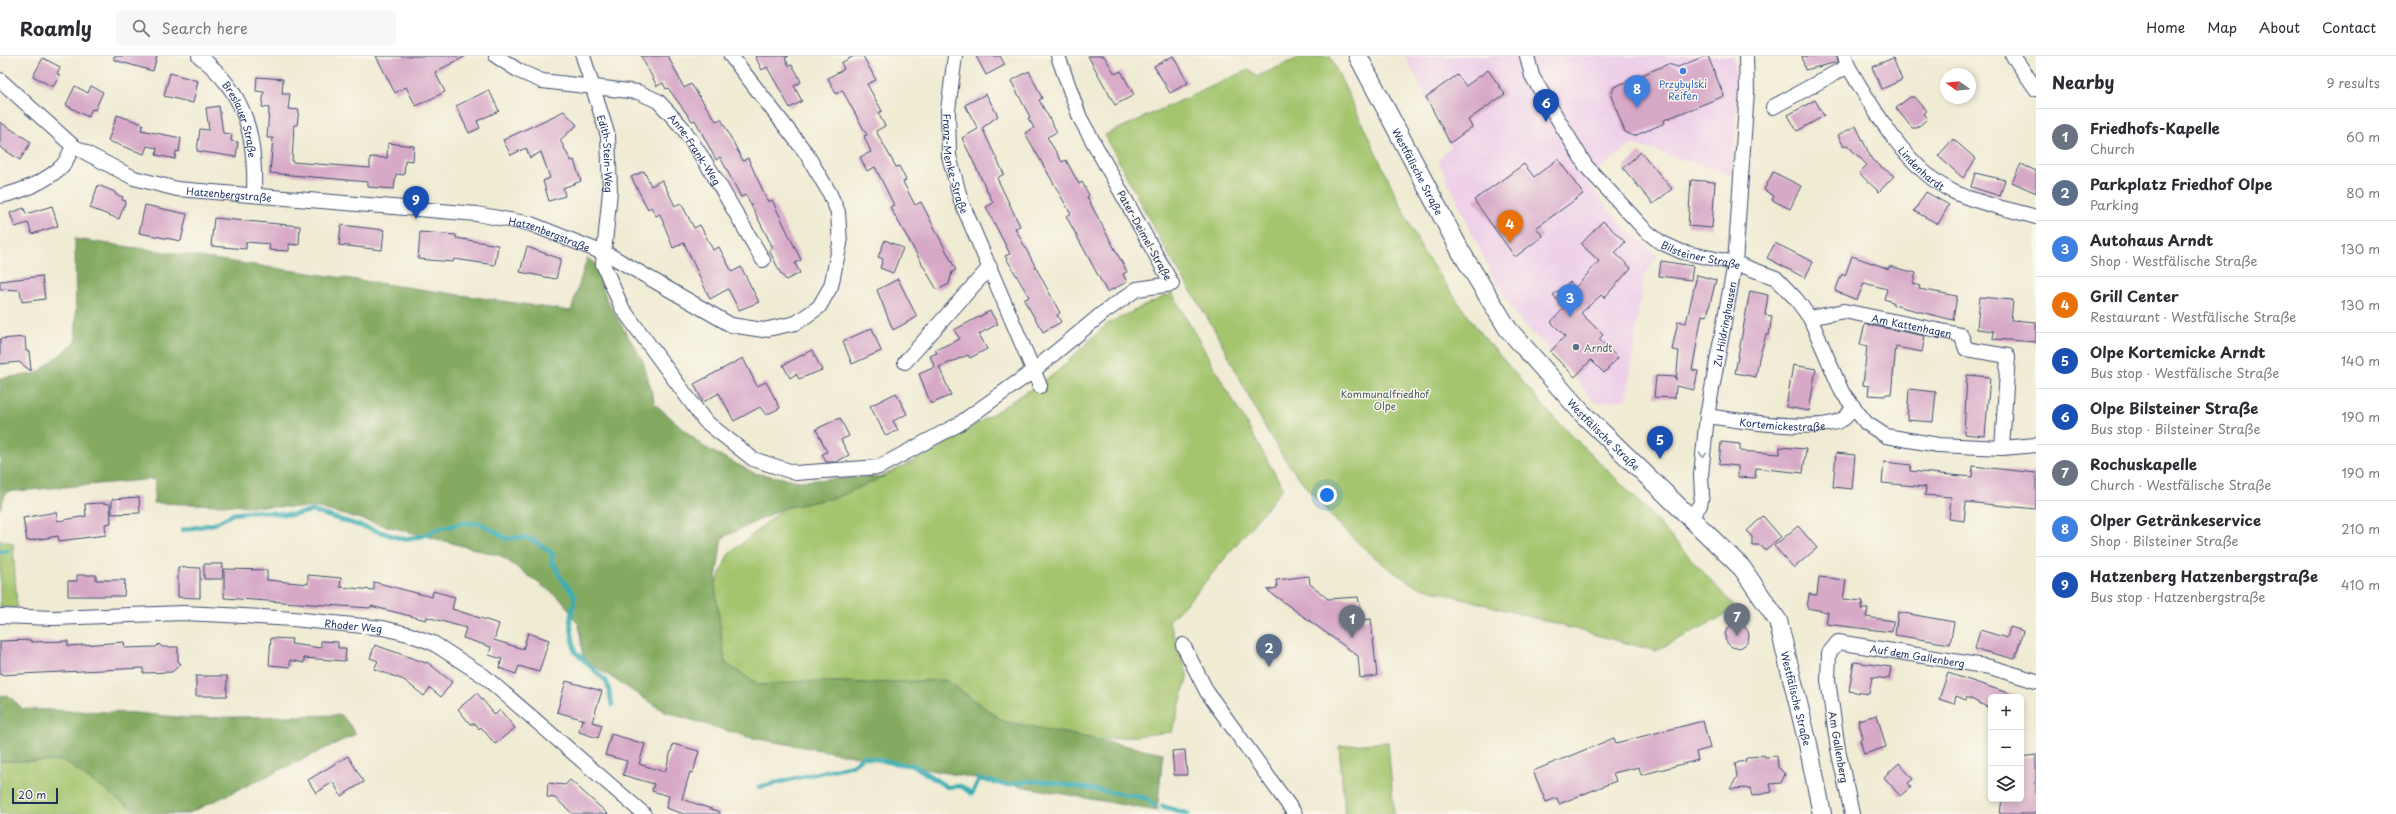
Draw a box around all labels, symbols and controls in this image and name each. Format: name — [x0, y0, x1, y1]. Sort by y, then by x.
search box — [116, 10, 396, 46]
text: Roamly — [20, 14, 92, 42]
text: Search here — [162, 16, 248, 39]
icon: search — [130, 17, 152, 39]
text: Home — [2146, 17, 2185, 38]
text: Map — [2207, 17, 2237, 38]
text: About — [2259, 17, 2300, 38]
text: Contact — [2322, 17, 2376, 38]
marker: Przybylski Reifen — [1678, 66, 1688, 76]
north arrow — [1940, 68, 1976, 104]
text: Nearby — [2052, 69, 2114, 95]
text: 9 results — [2326, 73, 2380, 92]
pin: 8 — [1624, 75, 1650, 108]
place label: Przybylski Reifen — [1659, 76, 1707, 103]
street label: Breslauer Straße — [219, 77, 261, 158]
pin: 6 — [1533, 89, 1559, 122]
street label: Anne-Frank-Weg — [665, 110, 725, 188]
street label: Edith-Stein-Weg — [594, 112, 618, 193]
street label: Franz-Menke-Straße — [941, 114, 973, 216]
text: Friedhofs-Kapelle — [2090, 116, 2220, 139]
street label: Westfälische Straße — [1389, 125, 1448, 217]
text: 1 — [2062, 127, 2068, 146]
text: 60 m — [2346, 127, 2380, 146]
text: Church — [2090, 139, 2135, 158]
street label: Lindenhardt — [1895, 143, 1948, 193]
text: Parkplatz Friedhof Olpe — [2090, 172, 2272, 195]
street label: Hatzenbergstraße — [186, 182, 272, 204]
text: 2 — [2060, 183, 2070, 202]
text: 80 m — [2346, 183, 2380, 202]
pin: 9 — [403, 186, 429, 219]
street label: Pater-Deimel-Straße — [1114, 187, 1176, 283]
text: Parking — [2090, 195, 2139, 214]
pin: 4 — [1497, 210, 1523, 243]
street label: Hatzenbergstraße — [508, 213, 592, 254]
text: Autohaus Arndt — [2090, 228, 2213, 251]
street label: Bilsteiner Straße — [1659, 236, 1743, 272]
text: 3 — [2061, 239, 2069, 258]
text: 130 m — [2341, 239, 2380, 258]
text: Shop · Westfälische Straße — [2090, 251, 2257, 270]
street label: Zu Hildringhausen — [1709, 280, 1739, 368]
pin: 3 — [1557, 284, 1583, 317]
text: Grill Center — [2090, 284, 2179, 307]
text: 4 — [2061, 295, 2069, 314]
text: 130 m — [2341, 295, 2380, 314]
text: Restaurant · Westfälische Straße — [2090, 307, 2296, 326]
street label: Am Kattenhagen — [1871, 309, 1953, 340]
place label: Arndt — [1584, 340, 1612, 355]
text: Olpe Kortemicke Arndt — [2090, 340, 2265, 363]
marker: Arndt — [1571, 342, 1581, 352]
text: 5 — [2061, 351, 2069, 370]
text: 140 m — [2341, 351, 2380, 370]
text: Bus stop · Westfälische Straße — [2090, 363, 2279, 382]
park label: Kommunalfriedhof Olpe — [1341, 386, 1430, 413]
street label: Westfälische Straße — [1565, 395, 1644, 473]
text: Olpe Bilsteiner Straße — [2090, 396, 2258, 419]
text: 6 — [2060, 407, 2070, 426]
text: 190 m — [2341, 407, 2380, 426]
street label: Kortemickestraße — [1739, 413, 1826, 433]
text: Bus stop · Bilsteiner Straße — [2090, 419, 2260, 438]
pin: 5 — [1647, 426, 1673, 459]
one-way arrow — [1699, 452, 1708, 458]
text: Rochuskapelle — [2090, 452, 2197, 475]
text: 7 — [2061, 463, 2069, 482]
text: 190 m — [2341, 463, 2380, 482]
text: Church · Westfälische Straße — [2090, 475, 2271, 494]
your location — [1317, 485, 1337, 505]
text: Olper Getränkeservice — [2090, 508, 2261, 531]
text: 8 — [2061, 519, 2069, 538]
text: 210 m — [2341, 519, 2380, 538]
text: Shop · Bilsteiner Straße — [2090, 531, 2239, 550]
text: Hatzenberg Hatzenbergstraße — [2090, 564, 2318, 587]
text: 9 — [2061, 575, 2069, 594]
text: 410 m — [2341, 575, 2380, 594]
text: Bus stop · Hatzenbergstraße — [2090, 587, 2265, 606]
pin: 7 — [1724, 603, 1750, 636]
pin: 1 — [1339, 605, 1365, 638]
street label: Rhoder Weg — [324, 615, 383, 635]
pin: 2 — [1256, 634, 1282, 667]
street label: Auf dem Gallenberg — [1869, 640, 1966, 670]
street label: Westfälische Straße — [1778, 650, 1816, 747]
map controls — [1988, 694, 2024, 802]
button: + — [1988, 694, 2024, 730]
street label: Am Gallenberg — [1825, 710, 1853, 784]
button: − — [1988, 730, 2024, 766]
button: layers — [1988, 766, 2024, 802]
scale bar — [12, 786, 58, 805]
text: 20 m — [18, 786, 46, 803]

